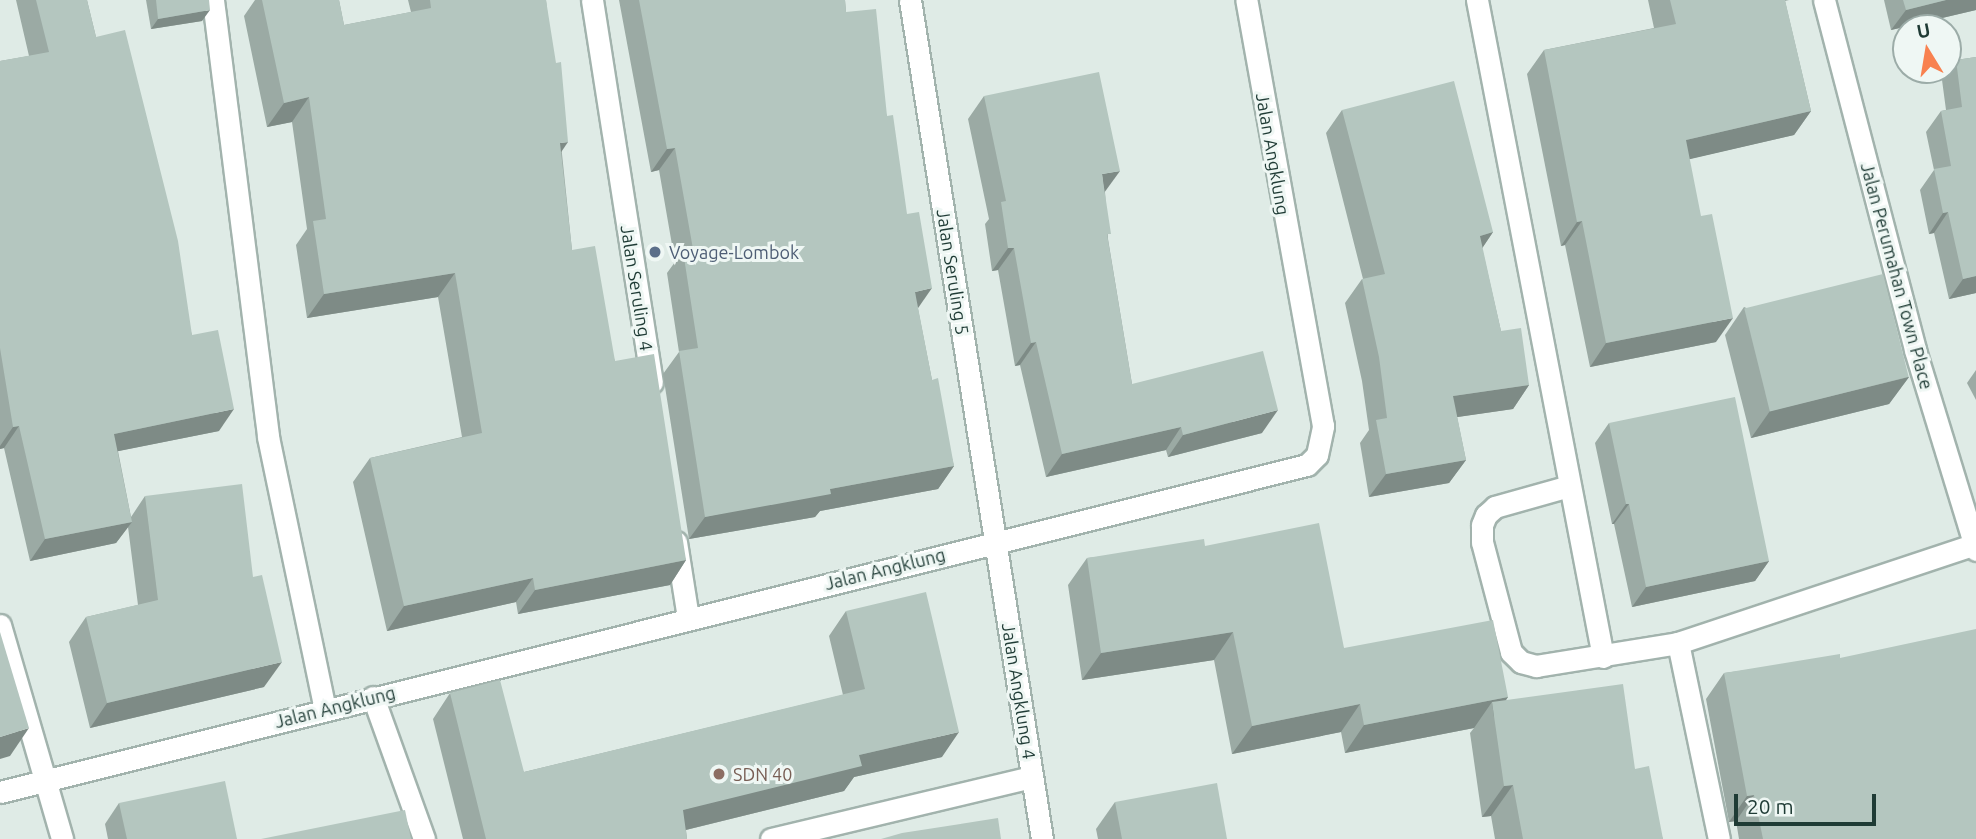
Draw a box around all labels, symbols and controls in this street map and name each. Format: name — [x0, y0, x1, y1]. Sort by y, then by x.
north arrow — [1892, 14, 1962, 84]
text: U — [1915, 18, 1932, 42]
street label: Jalan Angklung — [1252, 91, 1294, 217]
street label: Jalan Perumahan Town Place — [1856, 160, 1938, 392]
street label: Jalan Seruling 5 — [932, 208, 974, 336]
street label: Jalan Seruling 4 — [616, 224, 658, 352]
place label: Voyage-Lombok — [669, 241, 799, 263]
marker: Voyage-Lombok — [647, 244, 663, 260]
street label: Jalan Angklung — [822, 544, 948, 594]
street label: Jalan Angklung 4 — [998, 621, 1040, 761]
street label: Jalan Angklung — [272, 682, 398, 732]
place label: SDN 40 — [733, 763, 792, 785]
marker: SDN 40 — [711, 766, 727, 782]
scale bar — [1738, 780, 1880, 824]
text: 20 m — [1747, 794, 1794, 818]

